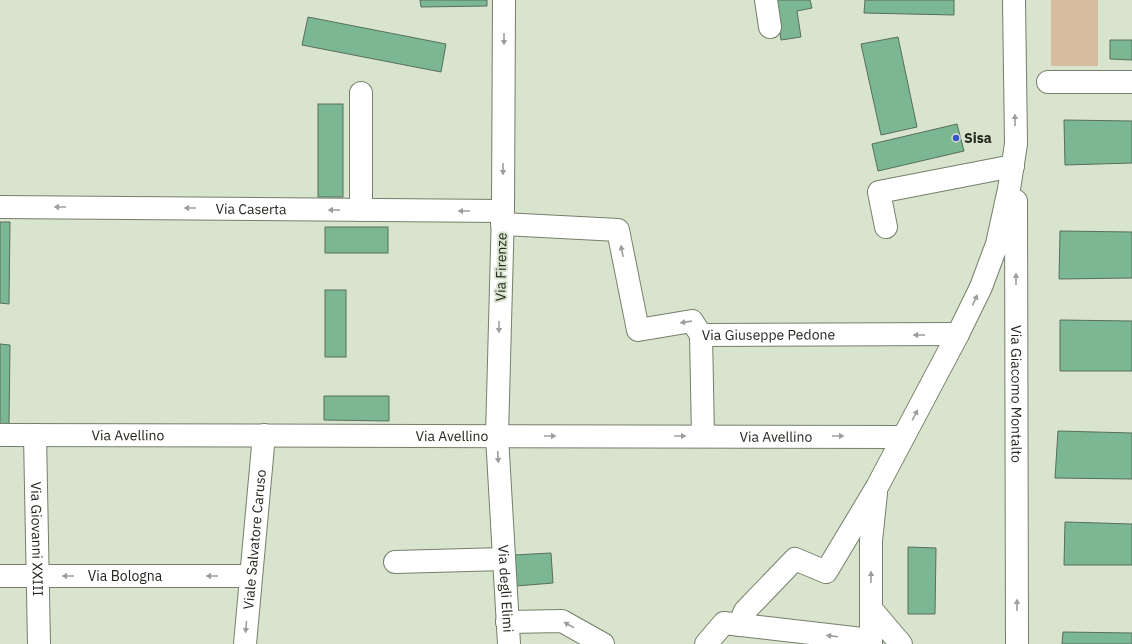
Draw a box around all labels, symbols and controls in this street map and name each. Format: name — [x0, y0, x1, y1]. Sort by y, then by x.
one-way arrow — [501, 33, 507, 46]
one-way arrow — [1012, 113, 1018, 126]
place label: Sisa — [964, 129, 992, 147]
marker: Sisa — [951, 133, 961, 143]
one-way arrow — [500, 163, 506, 176]
street label: Via Caserta — [215, 200, 287, 218]
one-way arrow — [54, 204, 66, 211]
one-way arrow — [184, 205, 196, 212]
one-way arrow — [328, 206, 340, 213]
one-way arrow — [458, 207, 470, 214]
street label: Via Firenze — [491, 232, 511, 302]
one-way arrow — [619, 244, 625, 257]
one-way arrow — [1013, 272, 1019, 285]
one-way arrow — [971, 294, 978, 306]
one-way arrow — [680, 319, 692, 325]
one-way arrow — [496, 321, 502, 334]
street label: Via Giuseppe Pedone — [702, 325, 835, 344]
street label: Via Giacomo Montalto — [1007, 325, 1026, 463]
one-way arrow — [912, 332, 925, 338]
one-way arrow — [911, 410, 918, 421]
street label: Via Avellino — [92, 426, 165, 444]
street label: Via Avellino — [416, 427, 489, 445]
street label: Via Avellino — [740, 428, 813, 446]
one-way arrow — [544, 433, 557, 439]
one-way arrow — [674, 433, 687, 439]
one-way arrow — [832, 433, 845, 439]
one-way arrow — [494, 451, 501, 463]
street label: Viale Salvatore Caruso — [239, 468, 270, 610]
street label: Via Giovanni XXIII — [27, 481, 47, 597]
street label: Via degli Elimi — [494, 544, 517, 633]
street label: Via Bologna — [88, 567, 163, 585]
one-way arrow — [868, 570, 874, 583]
one-way arrow — [61, 573, 74, 579]
one-way arrow — [205, 573, 218, 579]
one-way arrow — [1014, 598, 1020, 611]
one-way arrow — [243, 621, 250, 633]
one-way arrow — [563, 621, 575, 628]
one-way arrow — [826, 633, 839, 639]

